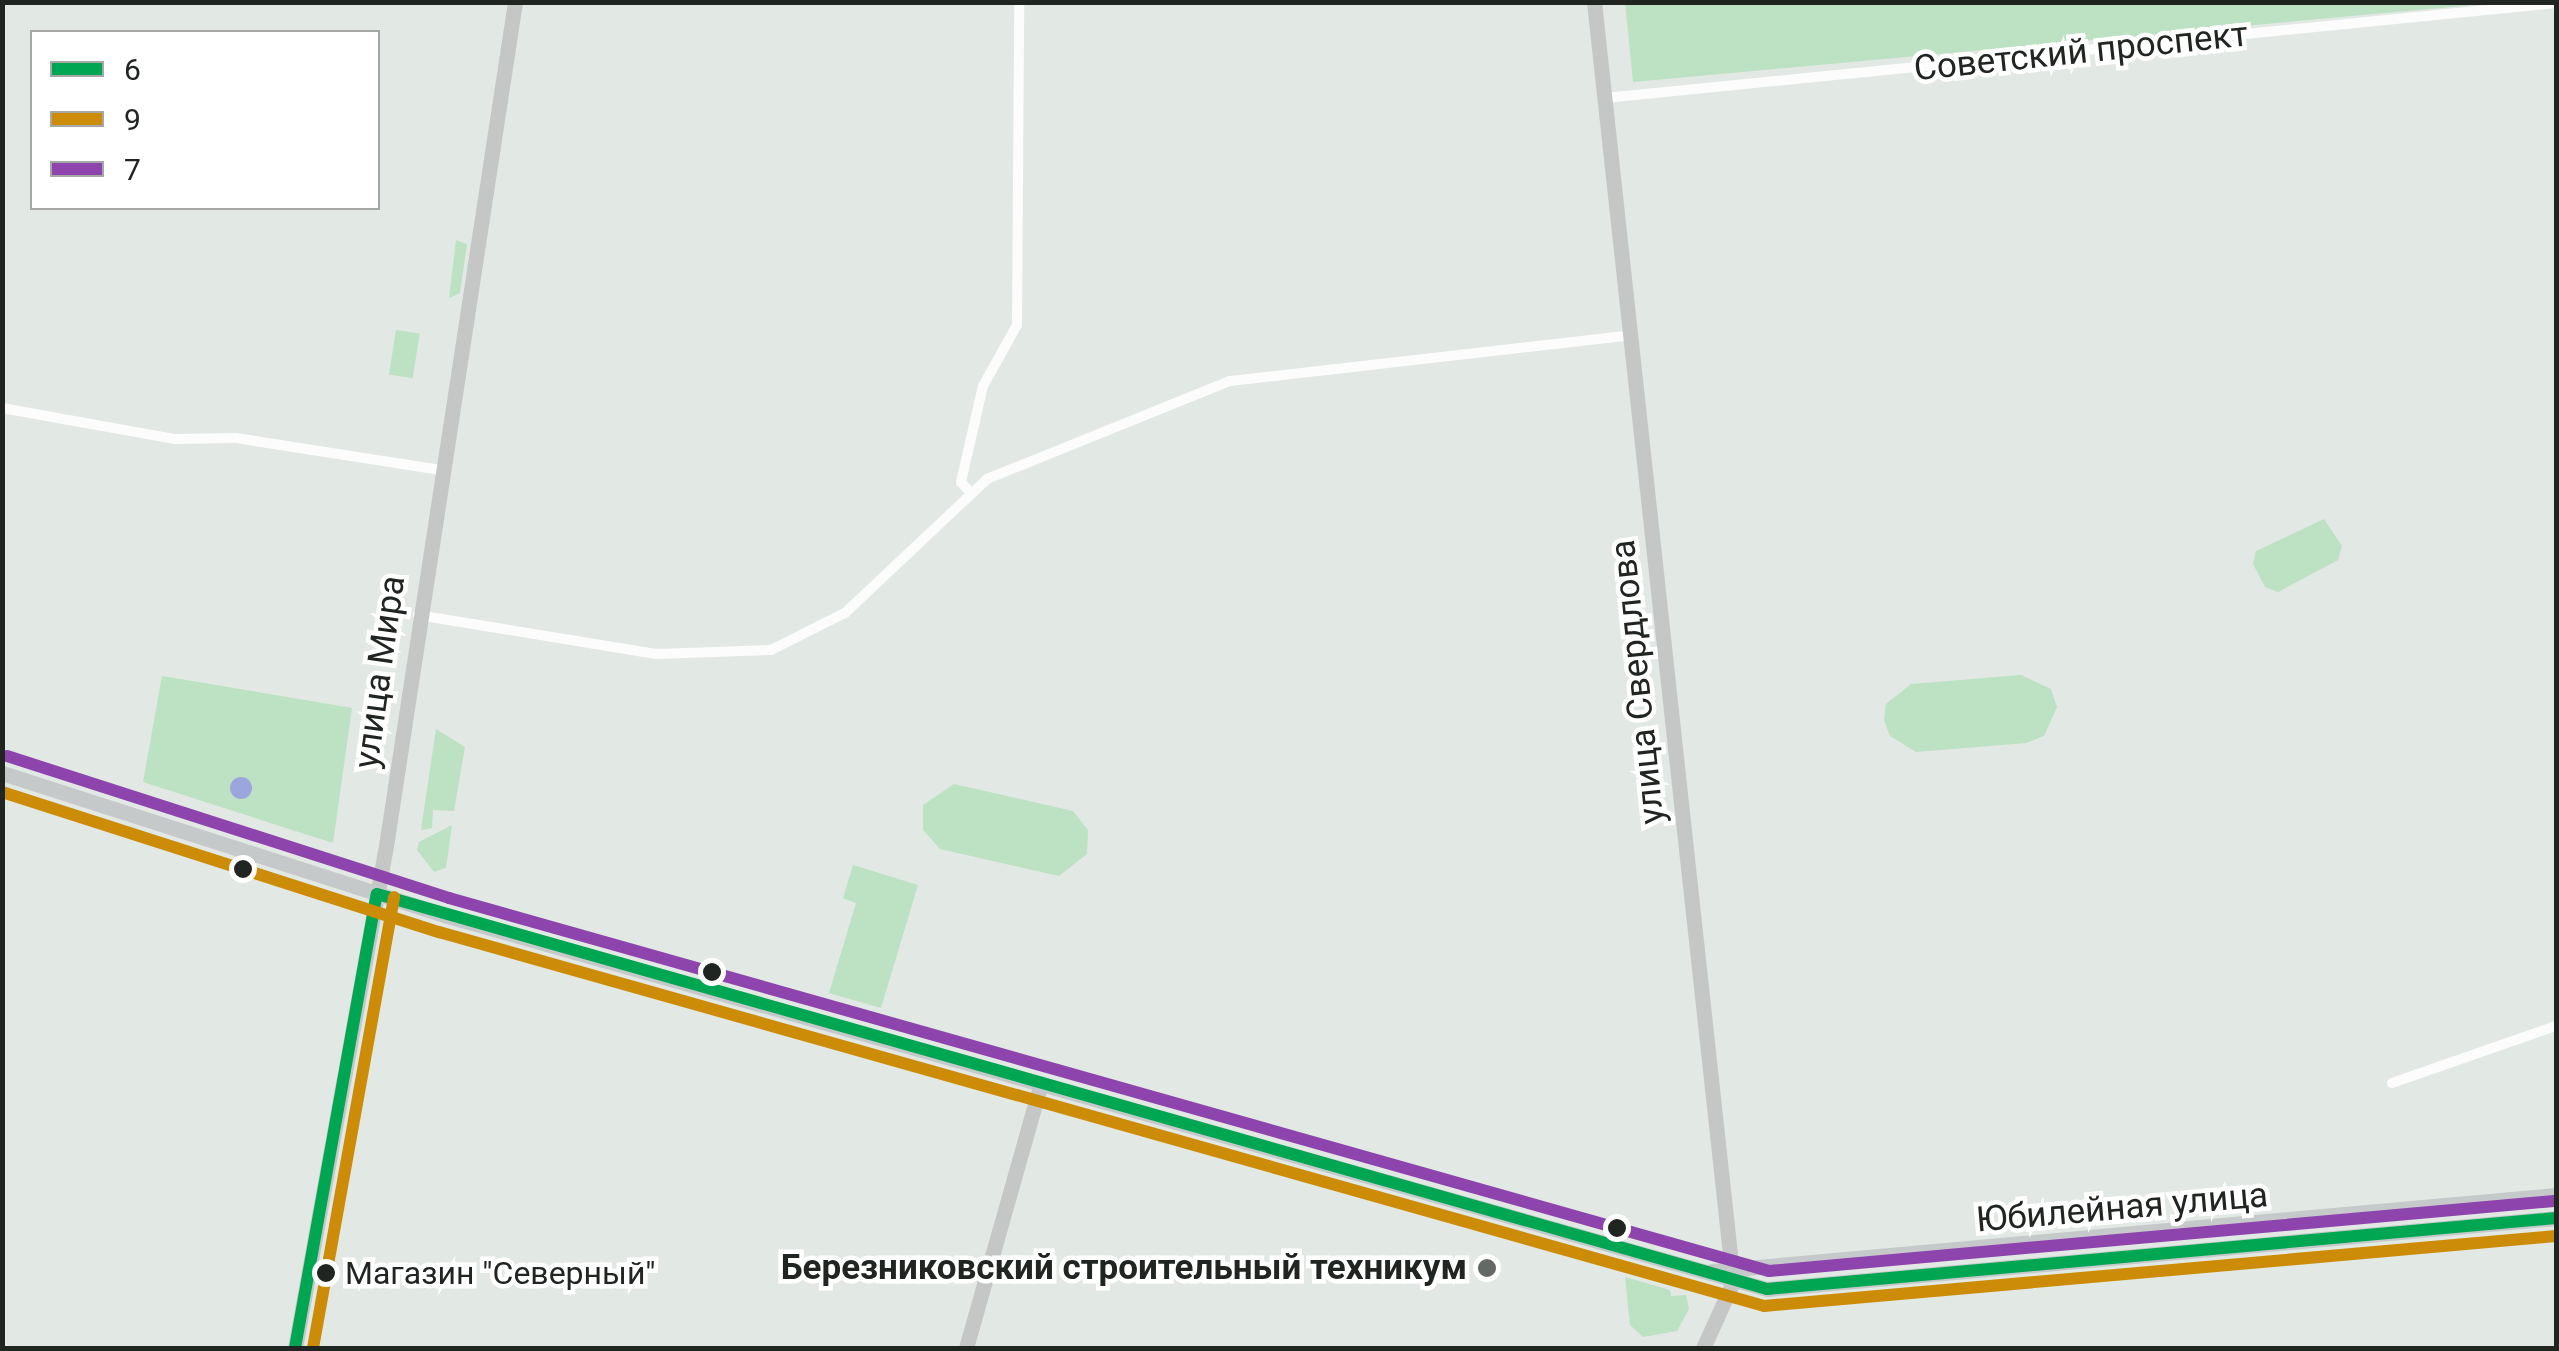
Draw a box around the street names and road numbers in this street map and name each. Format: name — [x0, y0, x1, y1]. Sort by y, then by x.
street label: Советский проспект — [1912, 14, 2250, 90]
street label: улица Свердлова — [1602, 538, 1674, 826]
street label: улица Мира — [346, 573, 414, 771]
street label: Юбилейная улица — [1974, 1174, 2270, 1242]

